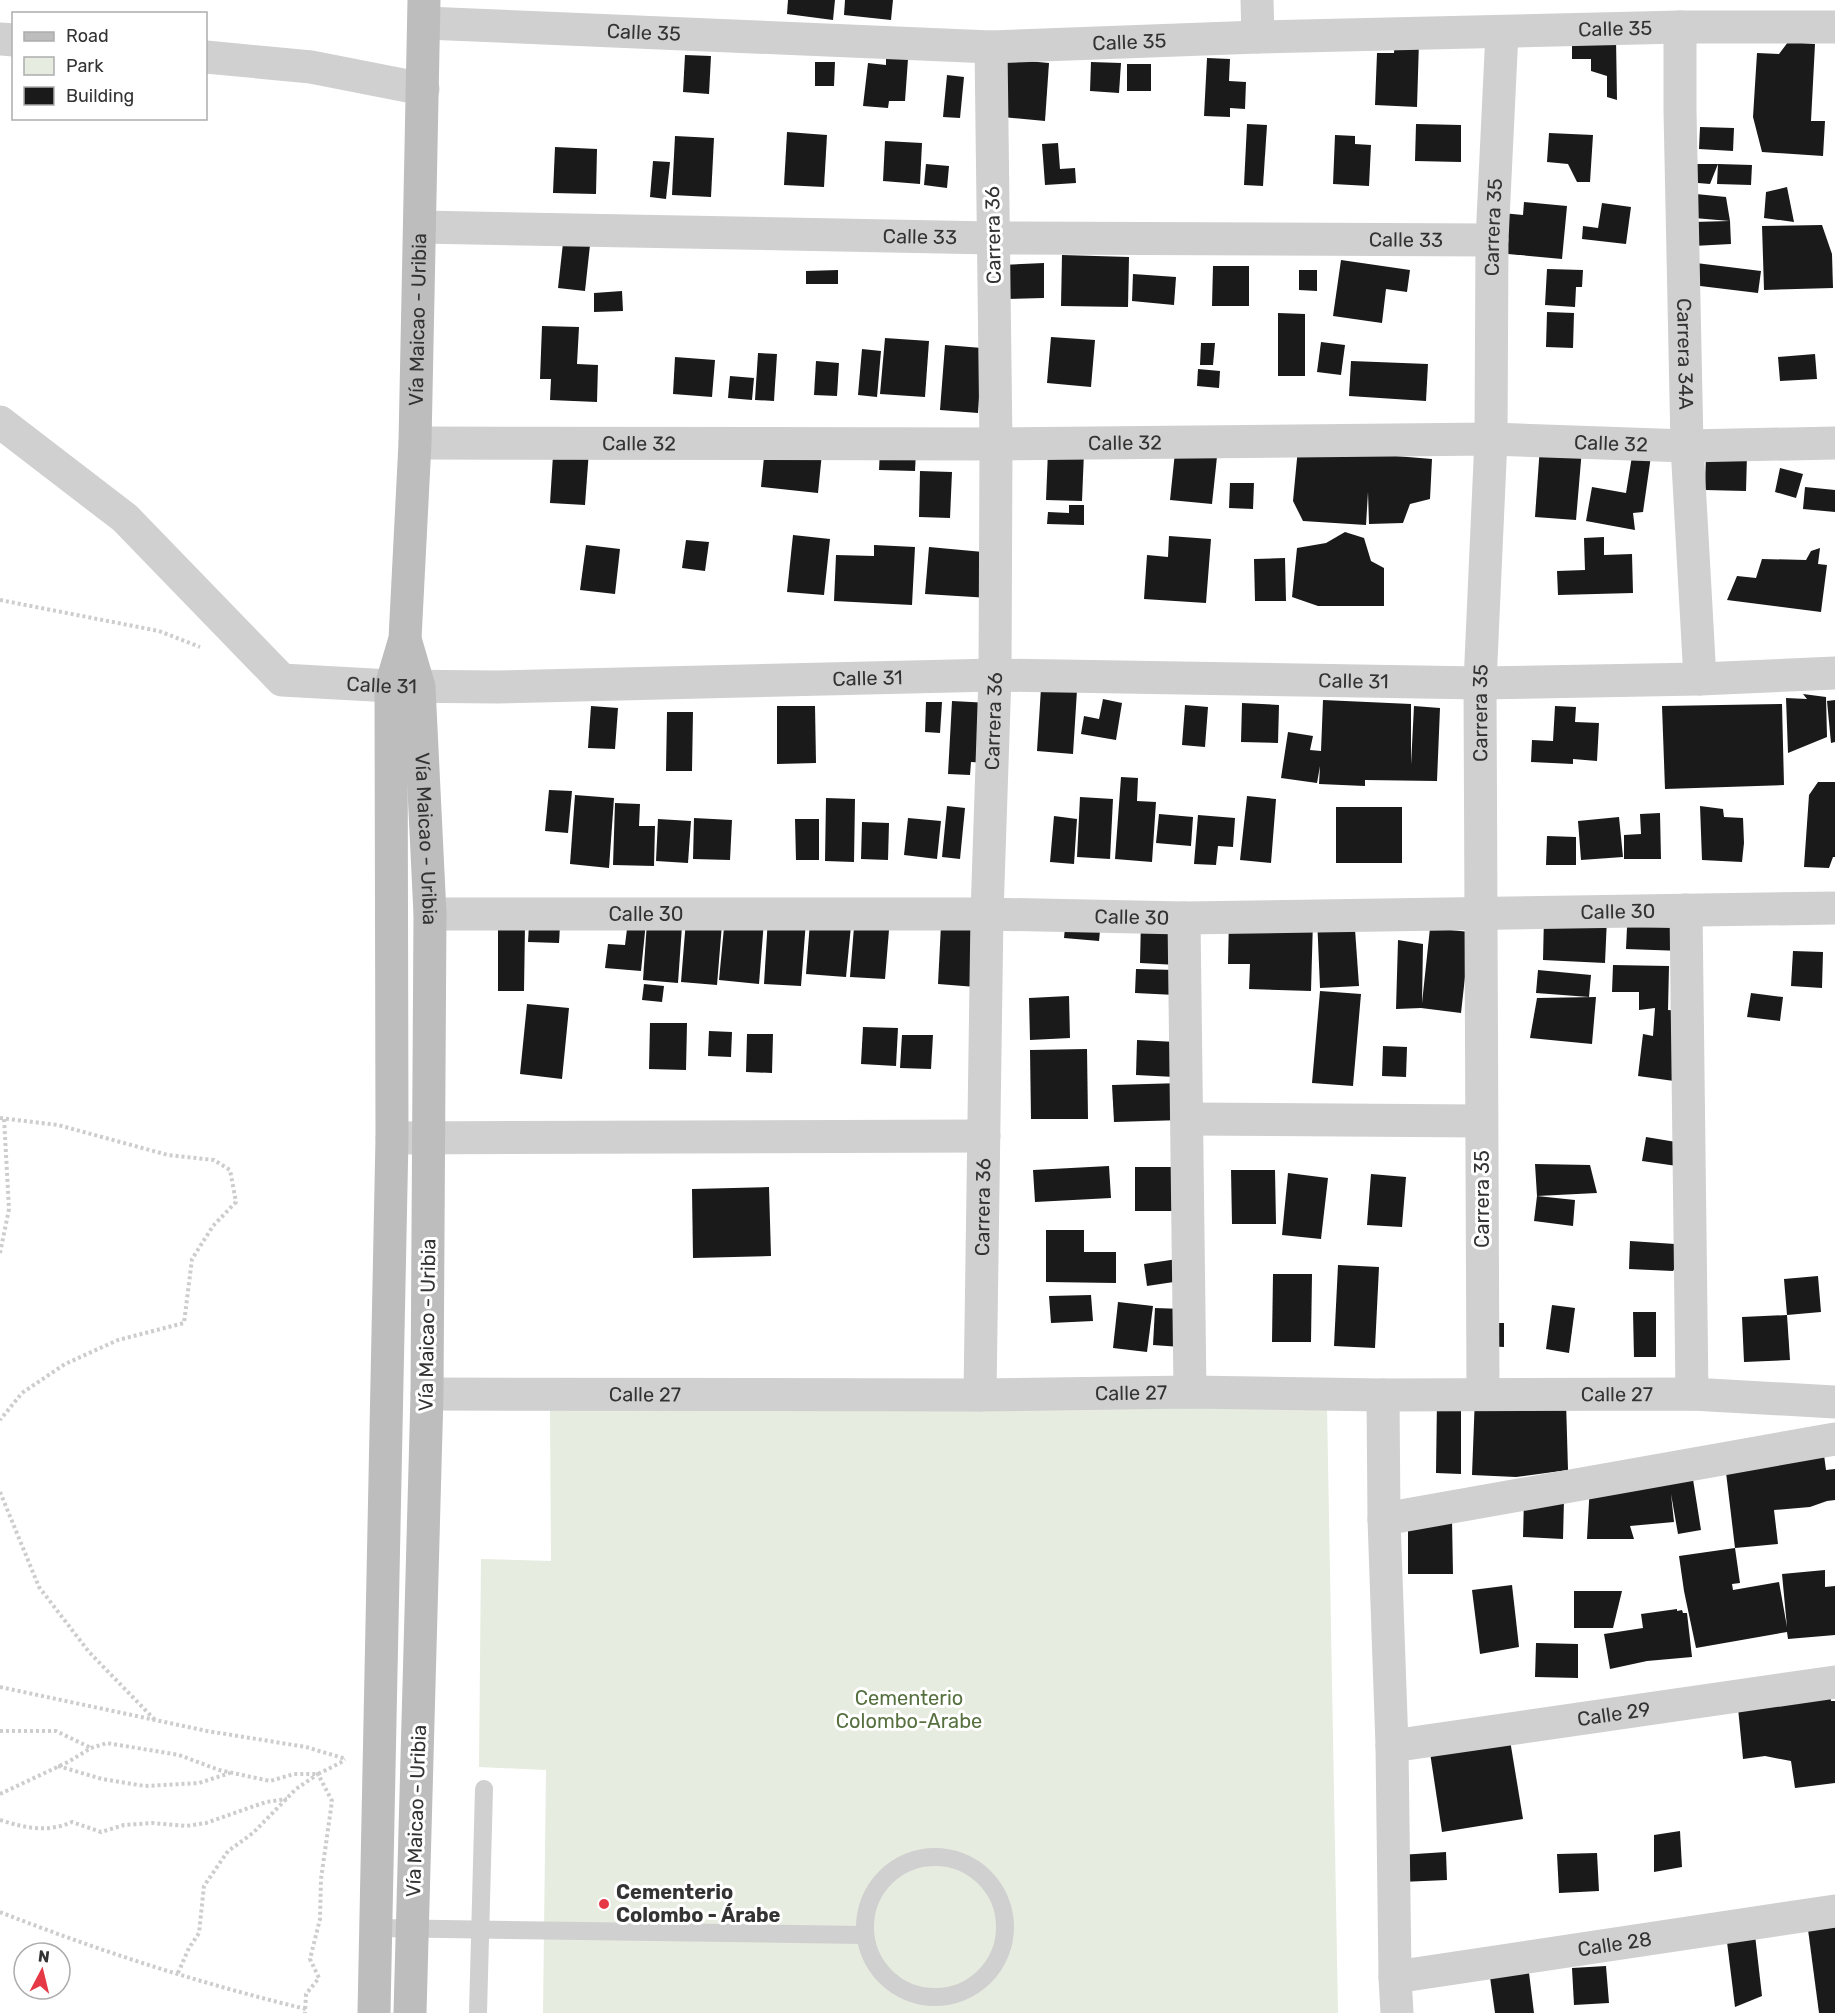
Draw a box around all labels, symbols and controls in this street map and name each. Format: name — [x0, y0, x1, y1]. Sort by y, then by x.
legend — [12, 12, 207, 120]
street label: Calle 35 — [1578, 16, 1653, 41]
street label: Calle 35 — [606, 19, 681, 46]
text: Road — [66, 25, 109, 47]
street label: Calle 35 — [1092, 28, 1167, 55]
text: Park — [66, 55, 104, 77]
text: Building — [66, 85, 134, 107]
street label: Carrera 35 — [1480, 178, 1507, 276]
street label: Carrera 36 — [980, 186, 1006, 284]
street label: Calle 33 — [883, 224, 957, 249]
street label: Calle 33 — [1369, 228, 1443, 252]
street label: Vía Maicao - Uribia — [404, 233, 431, 406]
street label: Carrera 34A — [1672, 298, 1698, 410]
street label: Calle 32 — [1088, 430, 1162, 455]
street label: Calle 32 — [1573, 430, 1648, 457]
street label: Calle 32 — [602, 431, 676, 455]
street label: Carrera 35 — [1468, 664, 1493, 762]
street label: Calle 31 — [832, 665, 903, 691]
street label: Calle 31 — [1318, 668, 1389, 693]
street label: Calle 31 — [346, 672, 417, 698]
street label: Carrera 36 — [980, 672, 1007, 771]
street label: Vía Maicao - Uribia — [410, 752, 442, 925]
street label: Calle 30 — [1580, 899, 1656, 924]
street label: Calle 30 — [609, 902, 683, 926]
street label: Calle 30 — [1094, 904, 1170, 930]
street label: Carrera 35 — [1470, 1150, 1494, 1248]
street label: Carrera 36 — [970, 1158, 995, 1256]
street label: Vía Maicao - Uribia — [413, 1238, 441, 1412]
street label: Calle 27 — [1095, 1380, 1167, 1405]
street label: Calle 27 — [609, 1382, 681, 1406]
street label: Calle 27 — [1581, 1382, 1653, 1406]
park label: Cementerio Colombo-Arabe — [836, 1686, 982, 1733]
street label: Calle 29 — [1575, 1697, 1652, 1731]
street label: Vía Maicao - Uribia — [401, 1724, 431, 1898]
place label: Cementerio Colombo - Árabe — [616, 1880, 781, 1927]
marker: Cementerio Colombo - Árabe — [597, 1897, 611, 1911]
street label: Calle 28 — [1576, 1927, 1653, 1961]
north arrow — [12, 1941, 72, 2001]
text: N — [37, 1946, 51, 1967]

